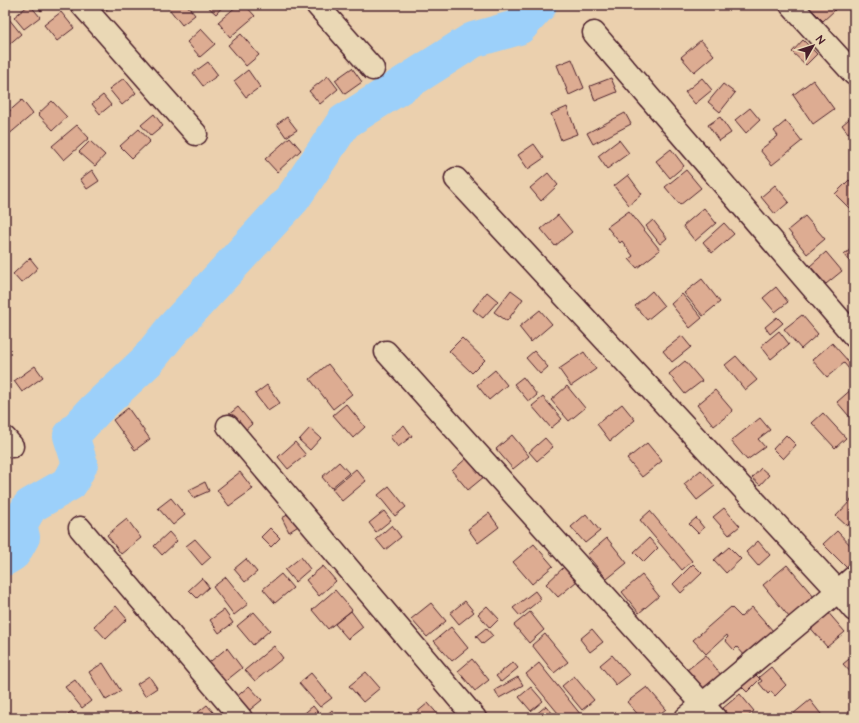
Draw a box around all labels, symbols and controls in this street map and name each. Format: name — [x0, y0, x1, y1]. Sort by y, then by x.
north arrow — [793, 26, 833, 66]
text: N — [812, 33, 828, 47]

